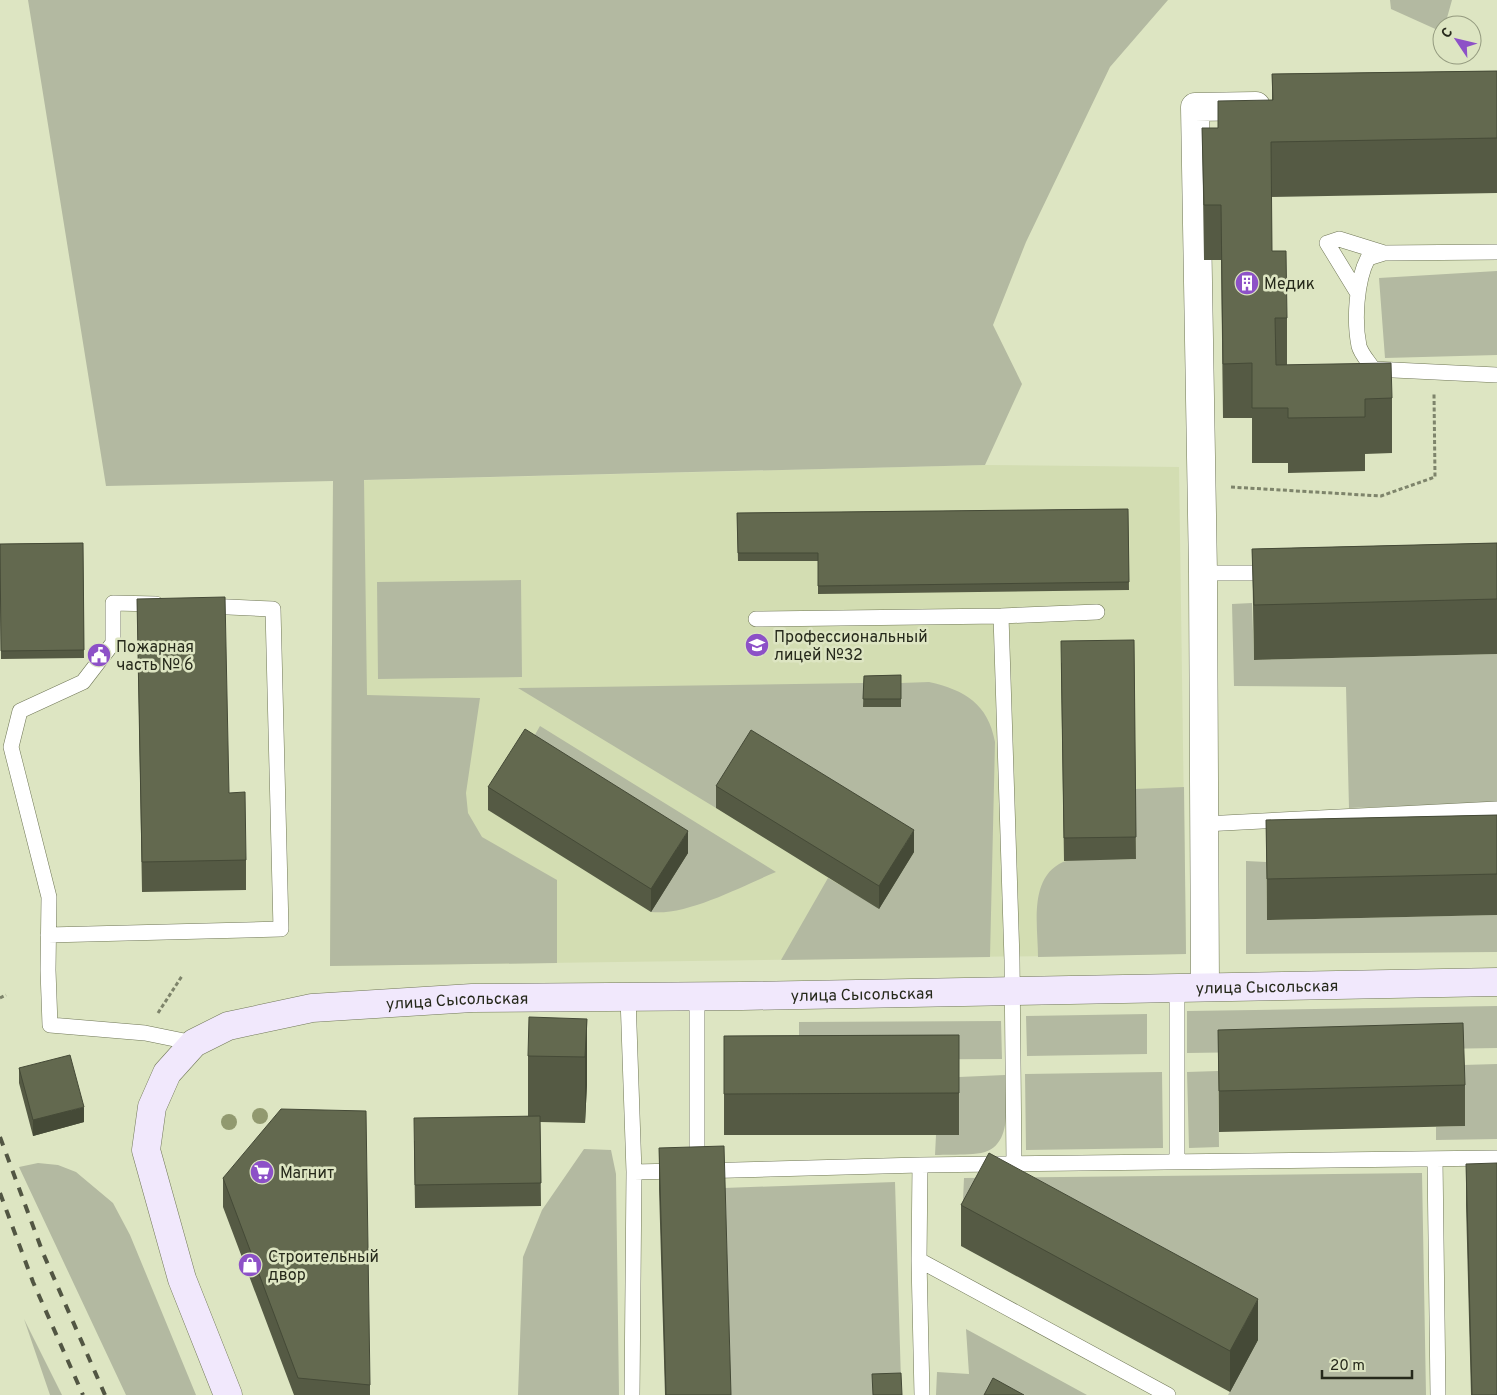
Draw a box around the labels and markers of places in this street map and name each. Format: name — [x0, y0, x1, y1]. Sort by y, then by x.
building icon: Медик — [1234, 270, 1260, 296]
place label: Медик — [1264, 275, 1315, 295]
place label: Профессиональный лицей №32 — [774, 628, 928, 666]
school or university icon: Профессиональный лицей №32 — [744, 632, 770, 658]
place label: Пожарная часть № 6 — [116, 638, 194, 676]
public building icon: Пожарная часть № 6 — [86, 642, 112, 668]
supermarket icon: Магнит — [249, 1159, 275, 1185]
place label: Магнит — [280, 1164, 334, 1184]
place label: Строительный двор — [268, 1248, 379, 1286]
shop icon: Строительный двор — [237, 1252, 263, 1278]

